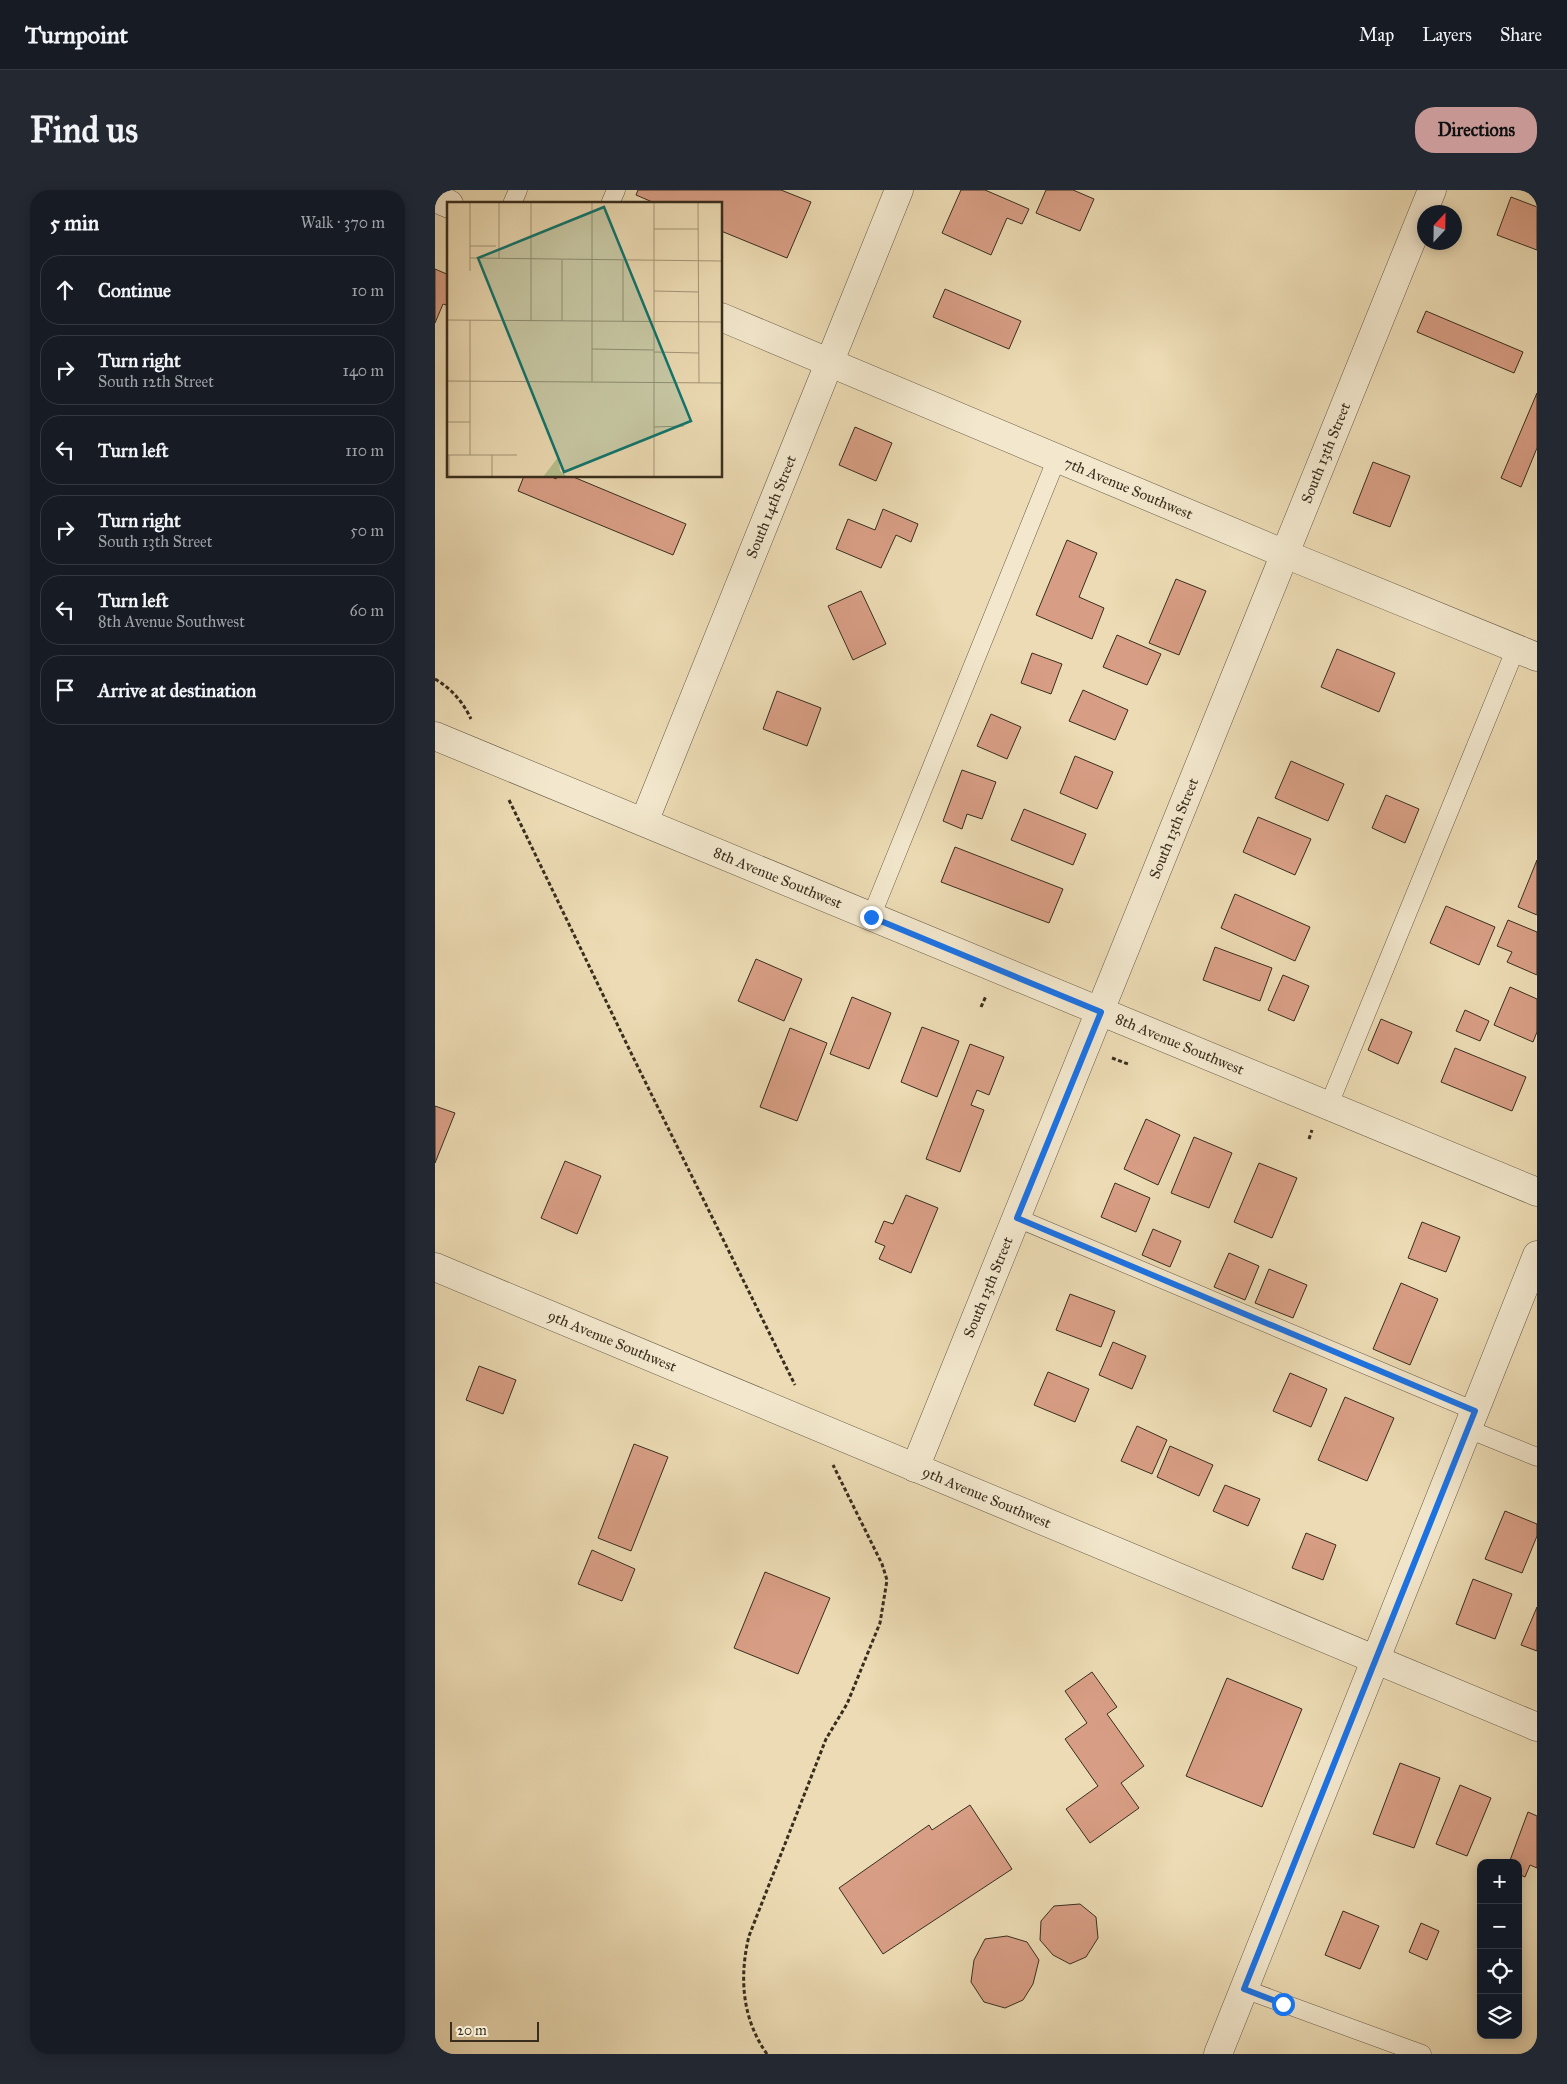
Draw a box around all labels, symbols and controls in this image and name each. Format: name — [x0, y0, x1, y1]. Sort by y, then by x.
text: Turnpoint — [25, 20, 128, 50]
text: Map — [1359, 24, 1394, 46]
text: Layers — [1422, 24, 1472, 46]
text: Share — [1500, 24, 1542, 46]
button: Directions — [1415, 107, 1537, 153]
text: Find us — [30, 109, 138, 152]
inset map — [447, 202, 723, 478]
north arrow — [1417, 205, 1462, 250]
text: 5 min — [50, 210, 99, 236]
text: Walk · 370 m — [301, 213, 385, 232]
icon: ahead — [51, 276, 79, 304]
text: Continue — [98, 279, 171, 302]
text: 10 m — [352, 281, 384, 300]
text: Turn right — [98, 349, 181, 372]
icon: right — [51, 356, 79, 384]
text: 140 m — [343, 361, 384, 380]
text: South 12th Street — [98, 372, 214, 391]
street label: South 13th Street — [1297, 399, 1354, 506]
icon: left — [51, 436, 79, 464]
text: Turn left — [98, 439, 168, 462]
text: 110 m — [345, 441, 384, 460]
street label: South 14th Street — [742, 452, 800, 561]
street label: 7th Avenue Southwest — [1061, 453, 1196, 523]
text: Turn right — [98, 509, 181, 532]
icon: right — [51, 516, 79, 544]
text: 50 m — [350, 521, 384, 540]
text: South 13th Street — [98, 532, 212, 551]
text: Turn left — [98, 589, 168, 612]
icon: left — [51, 596, 79, 624]
text: 60 m — [350, 601, 384, 620]
text: 8th Avenue Southwest — [98, 612, 245, 631]
icon: arrive — [51, 676, 79, 704]
text: Arrive at destination — [98, 679, 256, 702]
street label: South 13th Street — [1145, 775, 1202, 881]
street label: 8th Avenue Southwest — [711, 843, 846, 913]
route end — [860, 906, 883, 929]
street label: 8th Avenue Southwest — [1113, 1010, 1247, 1079]
street label: South 13th Street — [960, 1233, 1017, 1340]
street label: 9th Avenue Southwest — [545, 1306, 680, 1376]
street label: 9th Avenue Southwest — [920, 1463, 1055, 1532]
map controls — [1477, 1859, 1522, 2039]
button: + — [1477, 1859, 1522, 1904]
button: − — [1477, 1904, 1522, 1949]
button: locate — [1477, 1949, 1522, 1994]
route start — [1272, 1993, 1295, 2016]
button: layers — [1477, 1994, 1522, 2039]
scale bar — [450, 2019, 539, 2042]
text: 20 m — [457, 2022, 487, 2039]

